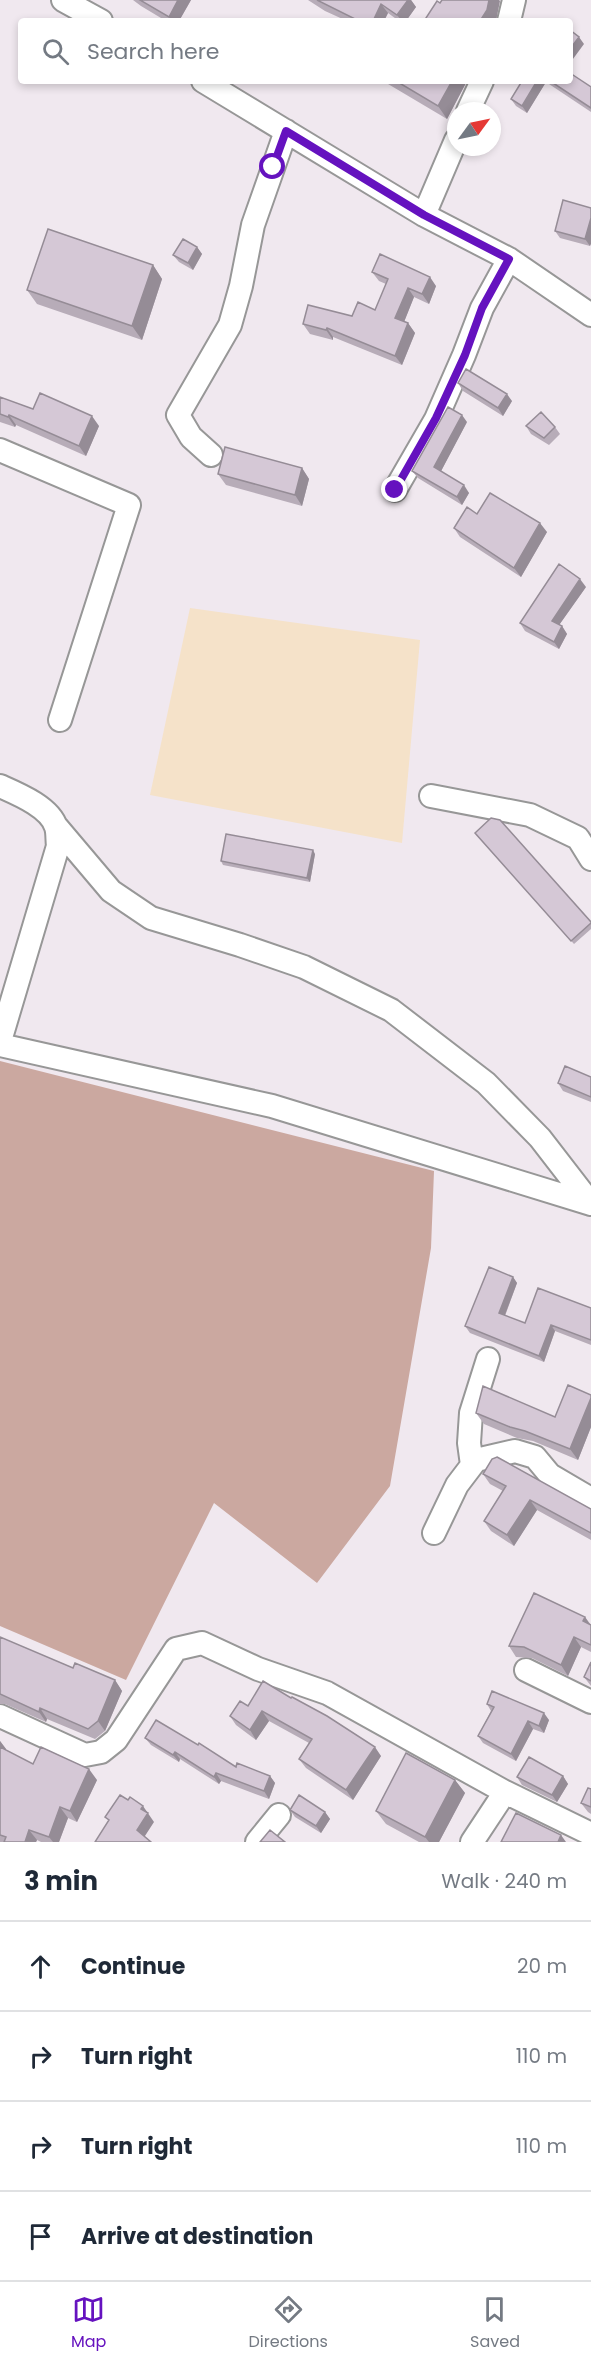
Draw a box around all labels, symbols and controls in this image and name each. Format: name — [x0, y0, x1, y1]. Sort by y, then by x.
search box — [18, 18, 573, 84]
icon: search — [39, 35, 72, 68]
text: Search here — [87, 36, 220, 67]
north arrow — [447, 102, 501, 156]
route start — [259, 153, 285, 179]
route end — [381, 476, 407, 502]
text: 3 min — [24, 1863, 98, 1899]
text: Walk · 240 m — [441, 1867, 567, 1895]
icon: ahead — [24, 1950, 57, 1983]
text: Continue — [81, 1951, 185, 1982]
text: 20 m — [517, 1952, 567, 1980]
icon: right — [24, 2040, 57, 2073]
text: Turn right — [81, 2041, 192, 2072]
text: 110 m — [516, 2042, 567, 2070]
icon: right — [24, 2130, 57, 2163]
text: Turn right — [81, 2131, 192, 2162]
text: 110 m — [516, 2132, 567, 2160]
icon: arrive — [24, 2220, 57, 2253]
text: Arrive at destination — [81, 2221, 313, 2252]
tab: Map — [71, 2293, 106, 2354]
tab: Directions — [249, 2293, 328, 2354]
tab: Saved — [470, 2293, 520, 2354]

